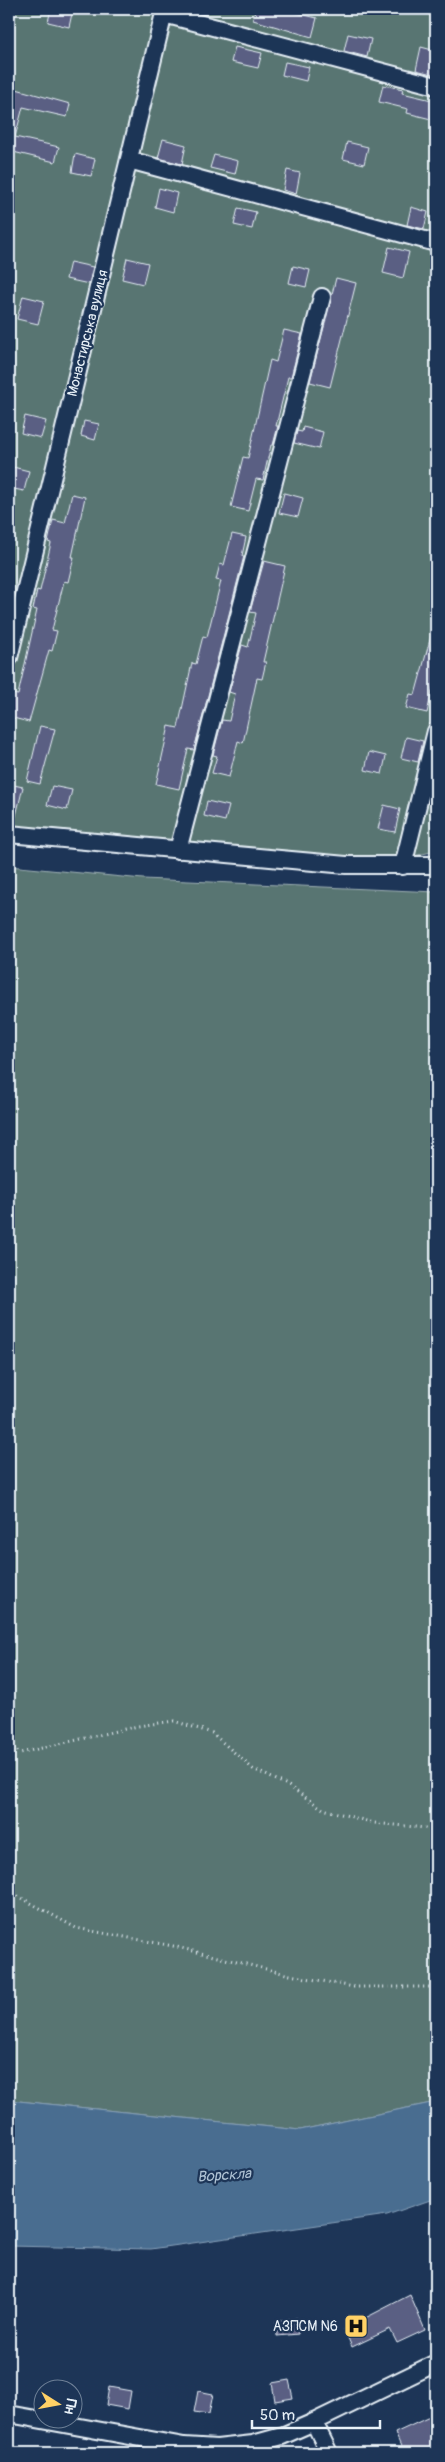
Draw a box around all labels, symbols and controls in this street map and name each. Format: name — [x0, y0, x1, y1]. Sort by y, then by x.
street label: Монастирська вулиця — [64, 268, 111, 398]
water label: Ворскла — [197, 2164, 253, 2187]
hospital icon: АЗПСМ N6 — [343, 2313, 369, 2339]
place label: АЗПСМ N6 — [273, 2318, 338, 2335]
north arrow — [32, 2380, 82, 2430]
text: Пн — [60, 2397, 80, 2416]
scale bar — [252, 2397, 380, 2429]
text: 50 m — [260, 2406, 295, 2425]

